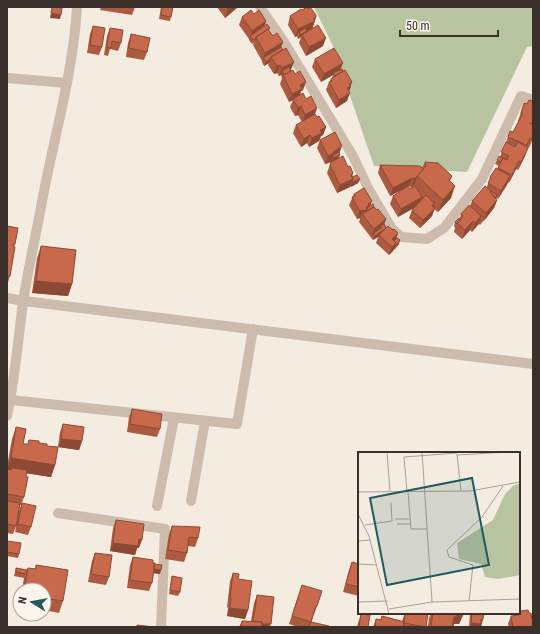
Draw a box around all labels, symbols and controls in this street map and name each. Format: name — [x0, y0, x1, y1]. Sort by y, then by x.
scale bar — [400, 12, 498, 38]
text: 50 m — [406, 19, 430, 33]
inset map — [358, 452, 520, 614]
north arrow — [12, 582, 52, 622]
text: N — [16, 595, 30, 605]

